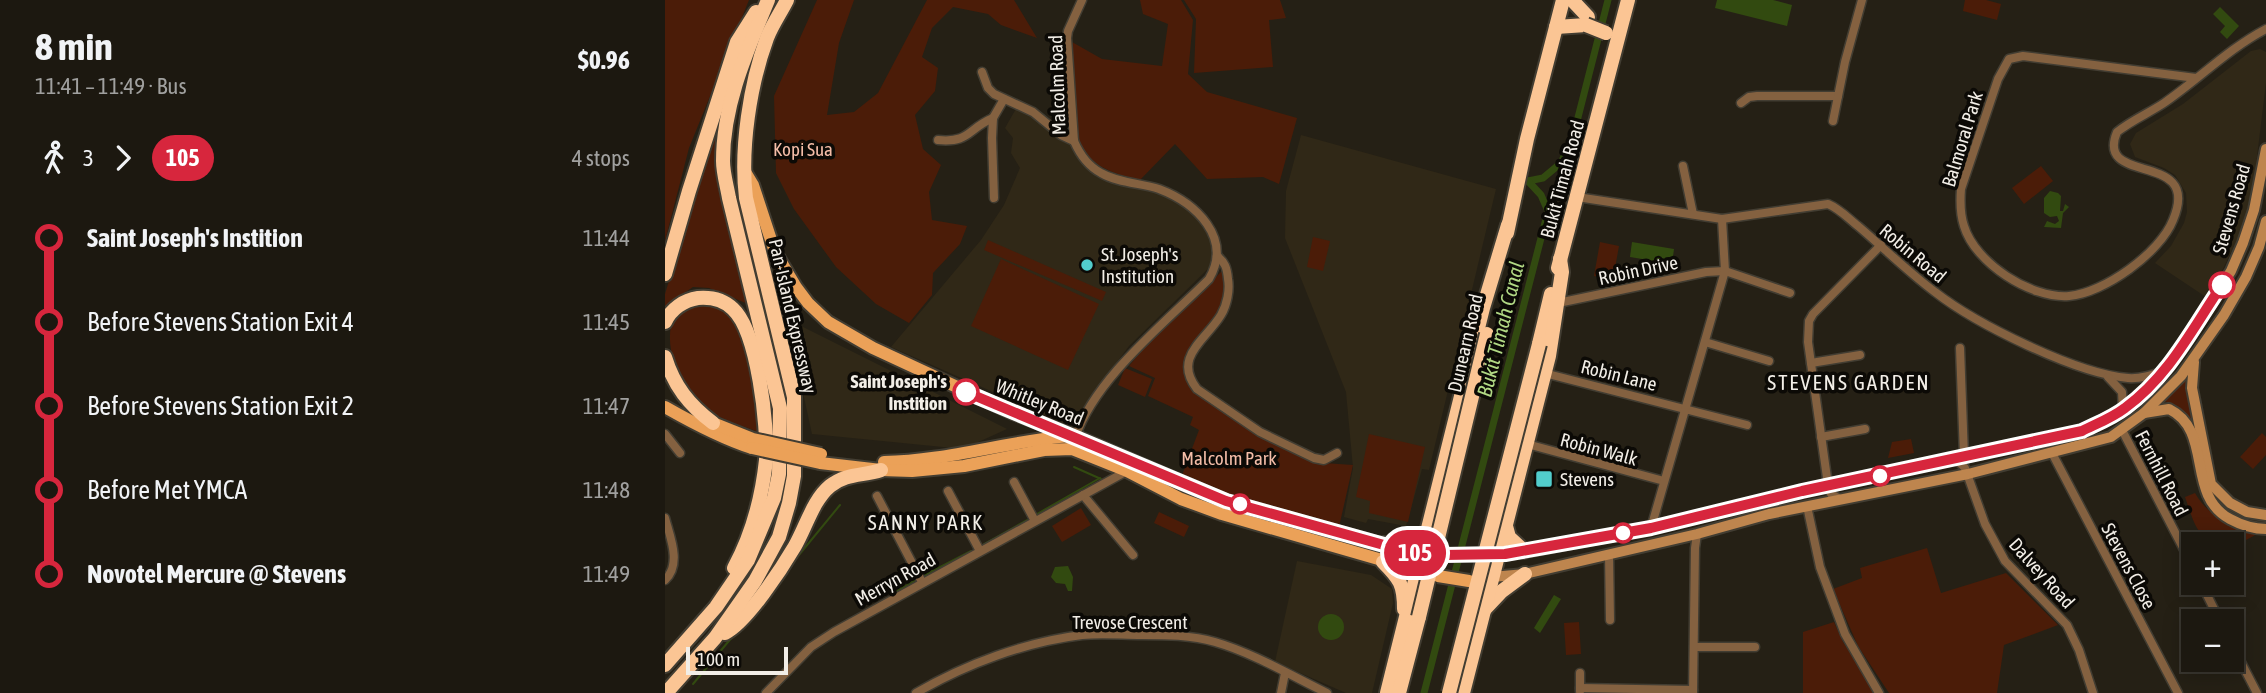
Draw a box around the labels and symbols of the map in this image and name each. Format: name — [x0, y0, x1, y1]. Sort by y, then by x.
street label: Malcolm Road — [1044, 35, 1070, 135]
street label: Balmoral Park — [1937, 88, 1987, 190]
street label: Bukit Timah Road — [1536, 118, 1588, 240]
park label: Kopi Sua — [773, 138, 833, 160]
street label: Stevens Road — [2208, 161, 2254, 257]
street label: Robin Road — [1875, 219, 1951, 287]
street label: Pan-Island Expressway — [764, 236, 822, 396]
place label: St. Joseph's Institution — [1101, 243, 1179, 287]
street label: Robin Drive — [1596, 251, 1680, 289]
marker: St. Joseph's Institution — [1079, 257, 1095, 273]
water label: Bukit Timah Canal — [1472, 259, 1528, 399]
unlabelled marker — [2209, 272, 2235, 298]
street label: Dunearn Road — [1443, 292, 1487, 394]
street label: Robin Lane — [1579, 355, 1659, 395]
place label: Saint Joseph's Instition — [851, 370, 947, 414]
district label: STEVENS GARDEN — [1767, 370, 1931, 394]
street label: Whitley Road — [993, 374, 1087, 430]
marker: Saint Joseph's Instition — [953, 379, 979, 405]
street label: Fernhill Road — [2131, 426, 2193, 520]
street label: Robin Walk — [1558, 428, 1641, 470]
park label: Malcolm Park — [1181, 447, 1277, 469]
unlabelled marker — [1870, 466, 1890, 486]
place label: Stevens — [1560, 468, 1614, 490]
marker: Stevens — [1534, 469, 1554, 489]
unlabelled marker — [1230, 494, 1250, 514]
district label: SANNY PARK — [868, 510, 984, 534]
street label: Stevens Close — [2097, 519, 2161, 613]
unlabelled marker — [1613, 523, 1633, 543]
line badge: 105 — [1375, 530, 1455, 576]
street label: Dalvey Road — [2005, 533, 2079, 613]
street label: Merryn Road — [851, 548, 939, 610]
street label: Trevose Crescent — [1072, 611, 1188, 633]
scale bar — [686, 644, 787, 676]

